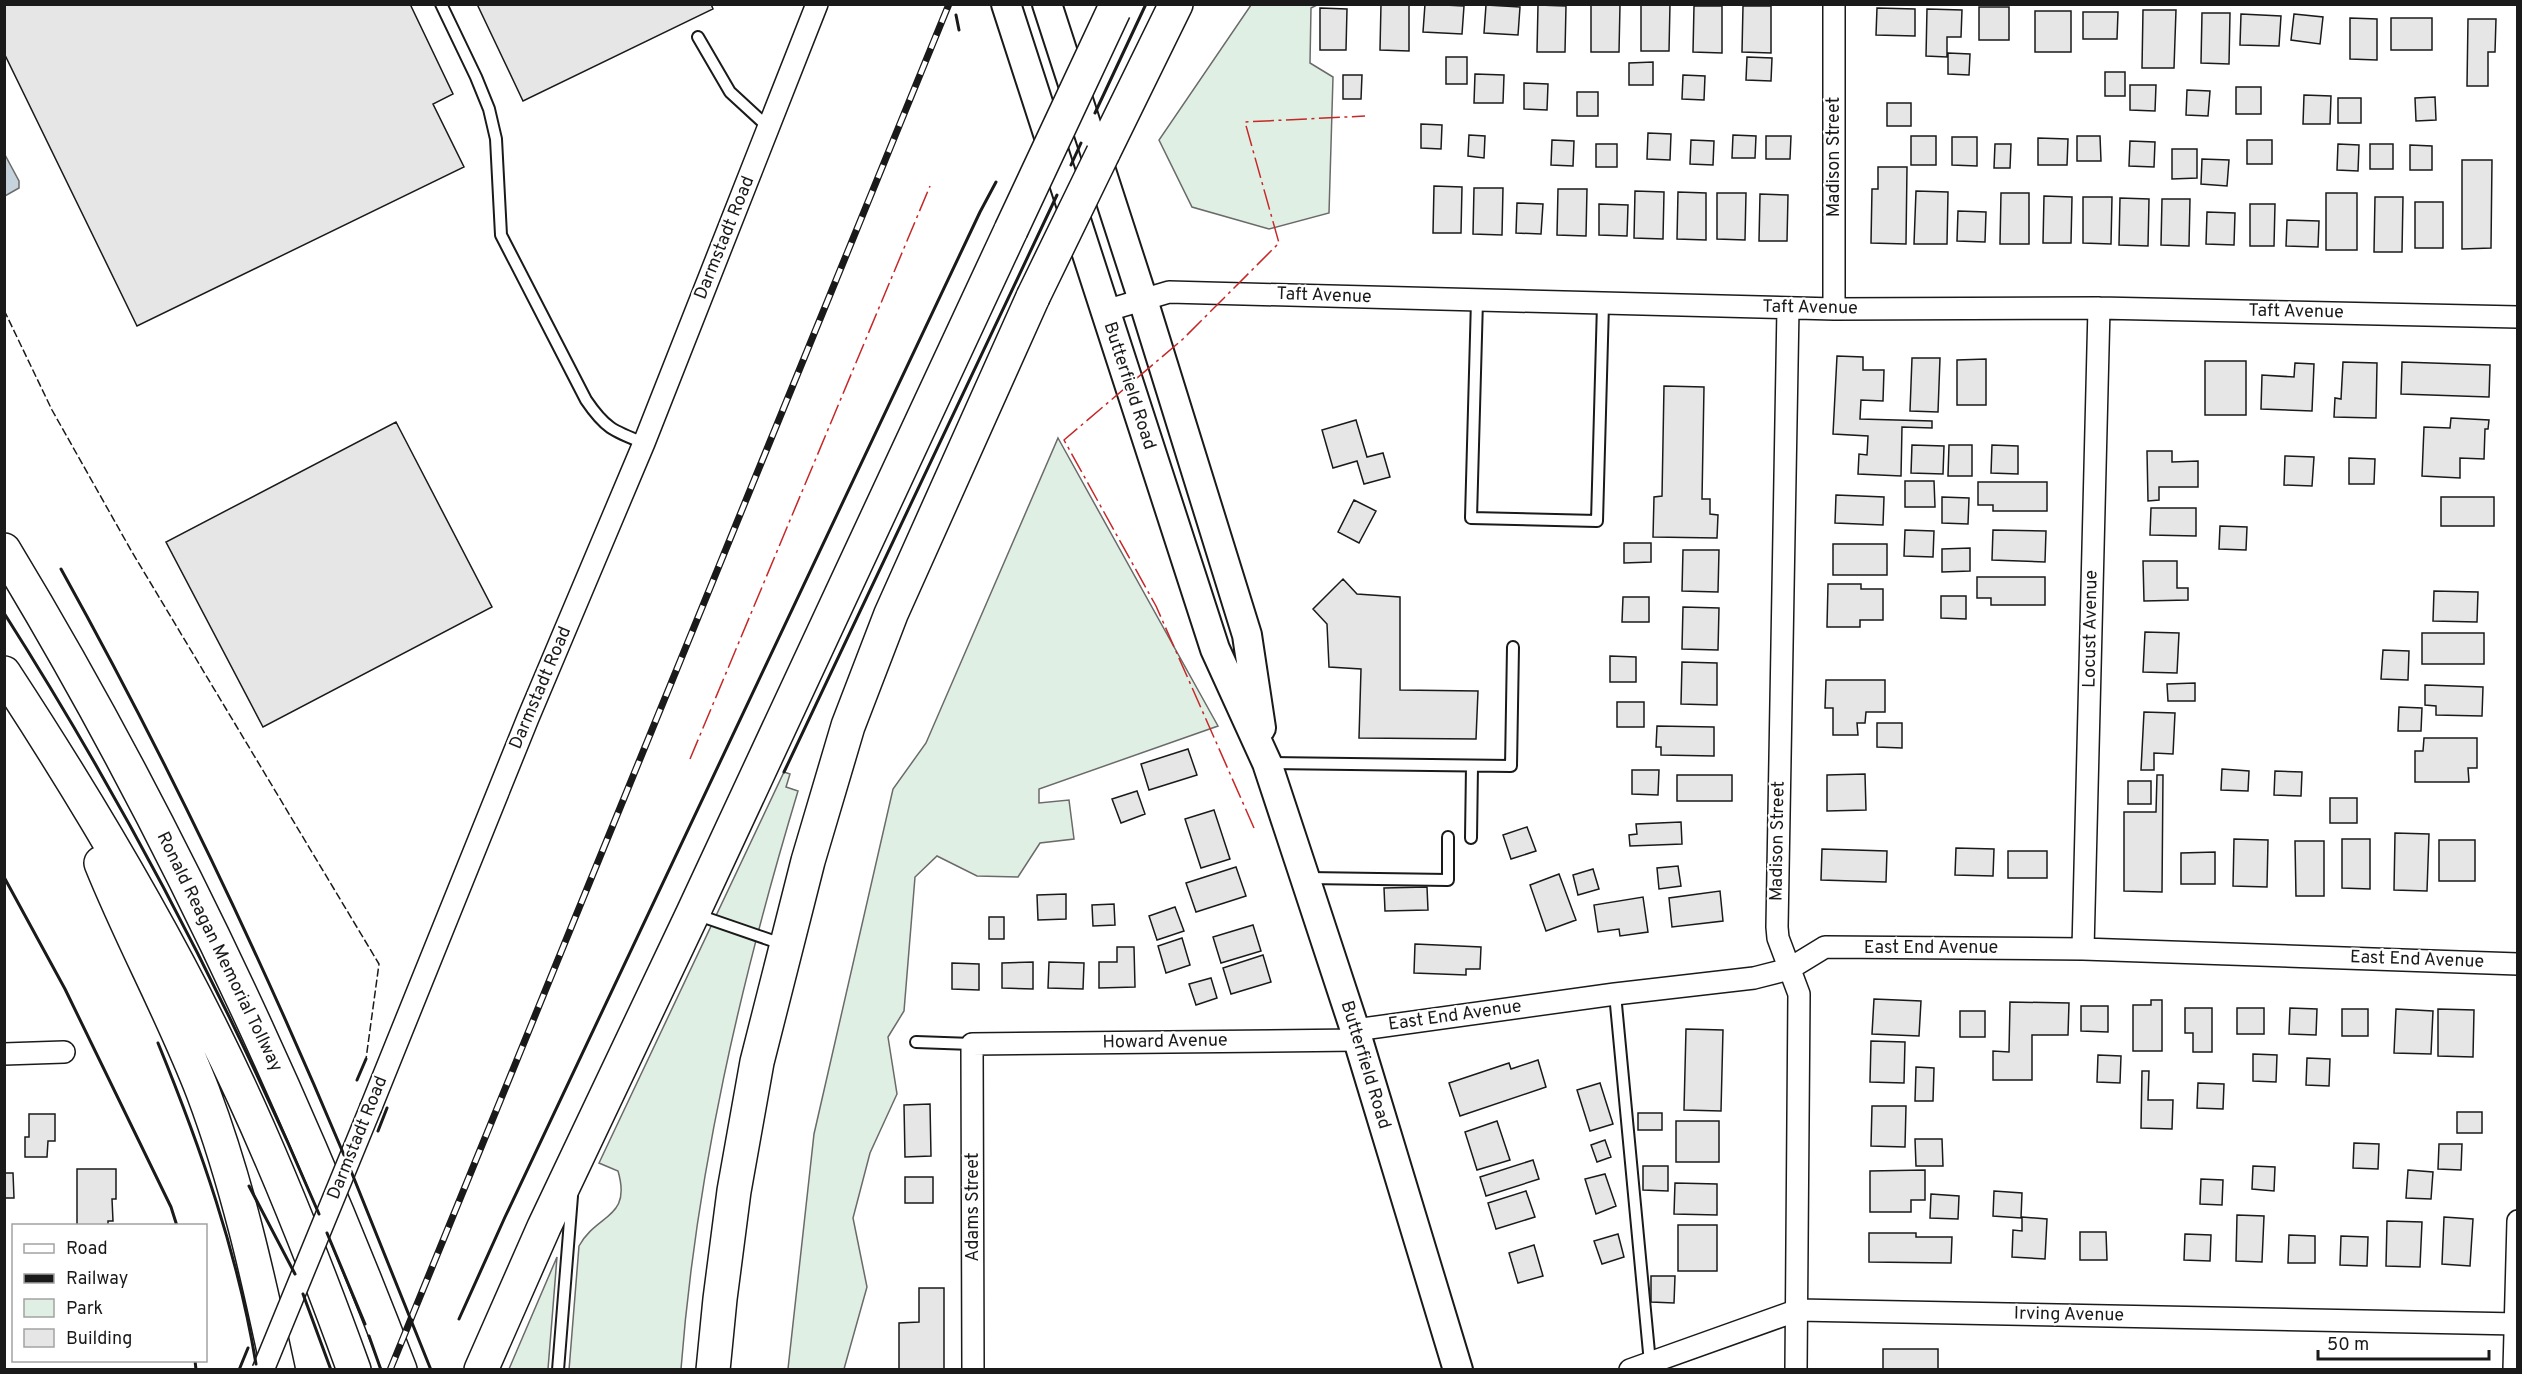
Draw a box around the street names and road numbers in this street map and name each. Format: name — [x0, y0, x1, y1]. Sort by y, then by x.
street label: Madison Street — [1823, 97, 1846, 217]
street label: Darmstadt Road — [690, 173, 760, 303]
street label: Taft Avenue — [1276, 283, 1372, 309]
street label: Taft Avenue — [1762, 296, 1858, 320]
street label: Taft Avenue — [2248, 300, 2344, 324]
street label: Butterfield Road — [1097, 319, 1161, 453]
street label: Locust Avenue — [2078, 570, 2104, 688]
street label: Darmstadt Road — [505, 623, 577, 753]
street label: Madison Street — [1765, 781, 1791, 901]
street label: Ronald Reagan Memorial Tollway — [151, 828, 287, 1076]
street label: East End Avenue — [1864, 937, 1998, 960]
street label: East End Avenue — [2349, 946, 2485, 974]
street label: East End Avenue — [1387, 995, 1523, 1037]
street label: Butterfield Road — [1335, 998, 1395, 1132]
street label: Howard Avenue — [1102, 1029, 1228, 1055]
street label: Darmstadt Road — [323, 1073, 393, 1203]
street label: Adams Street — [962, 1152, 985, 1262]
street label: Irving Avenue — [2014, 1303, 2124, 1327]

